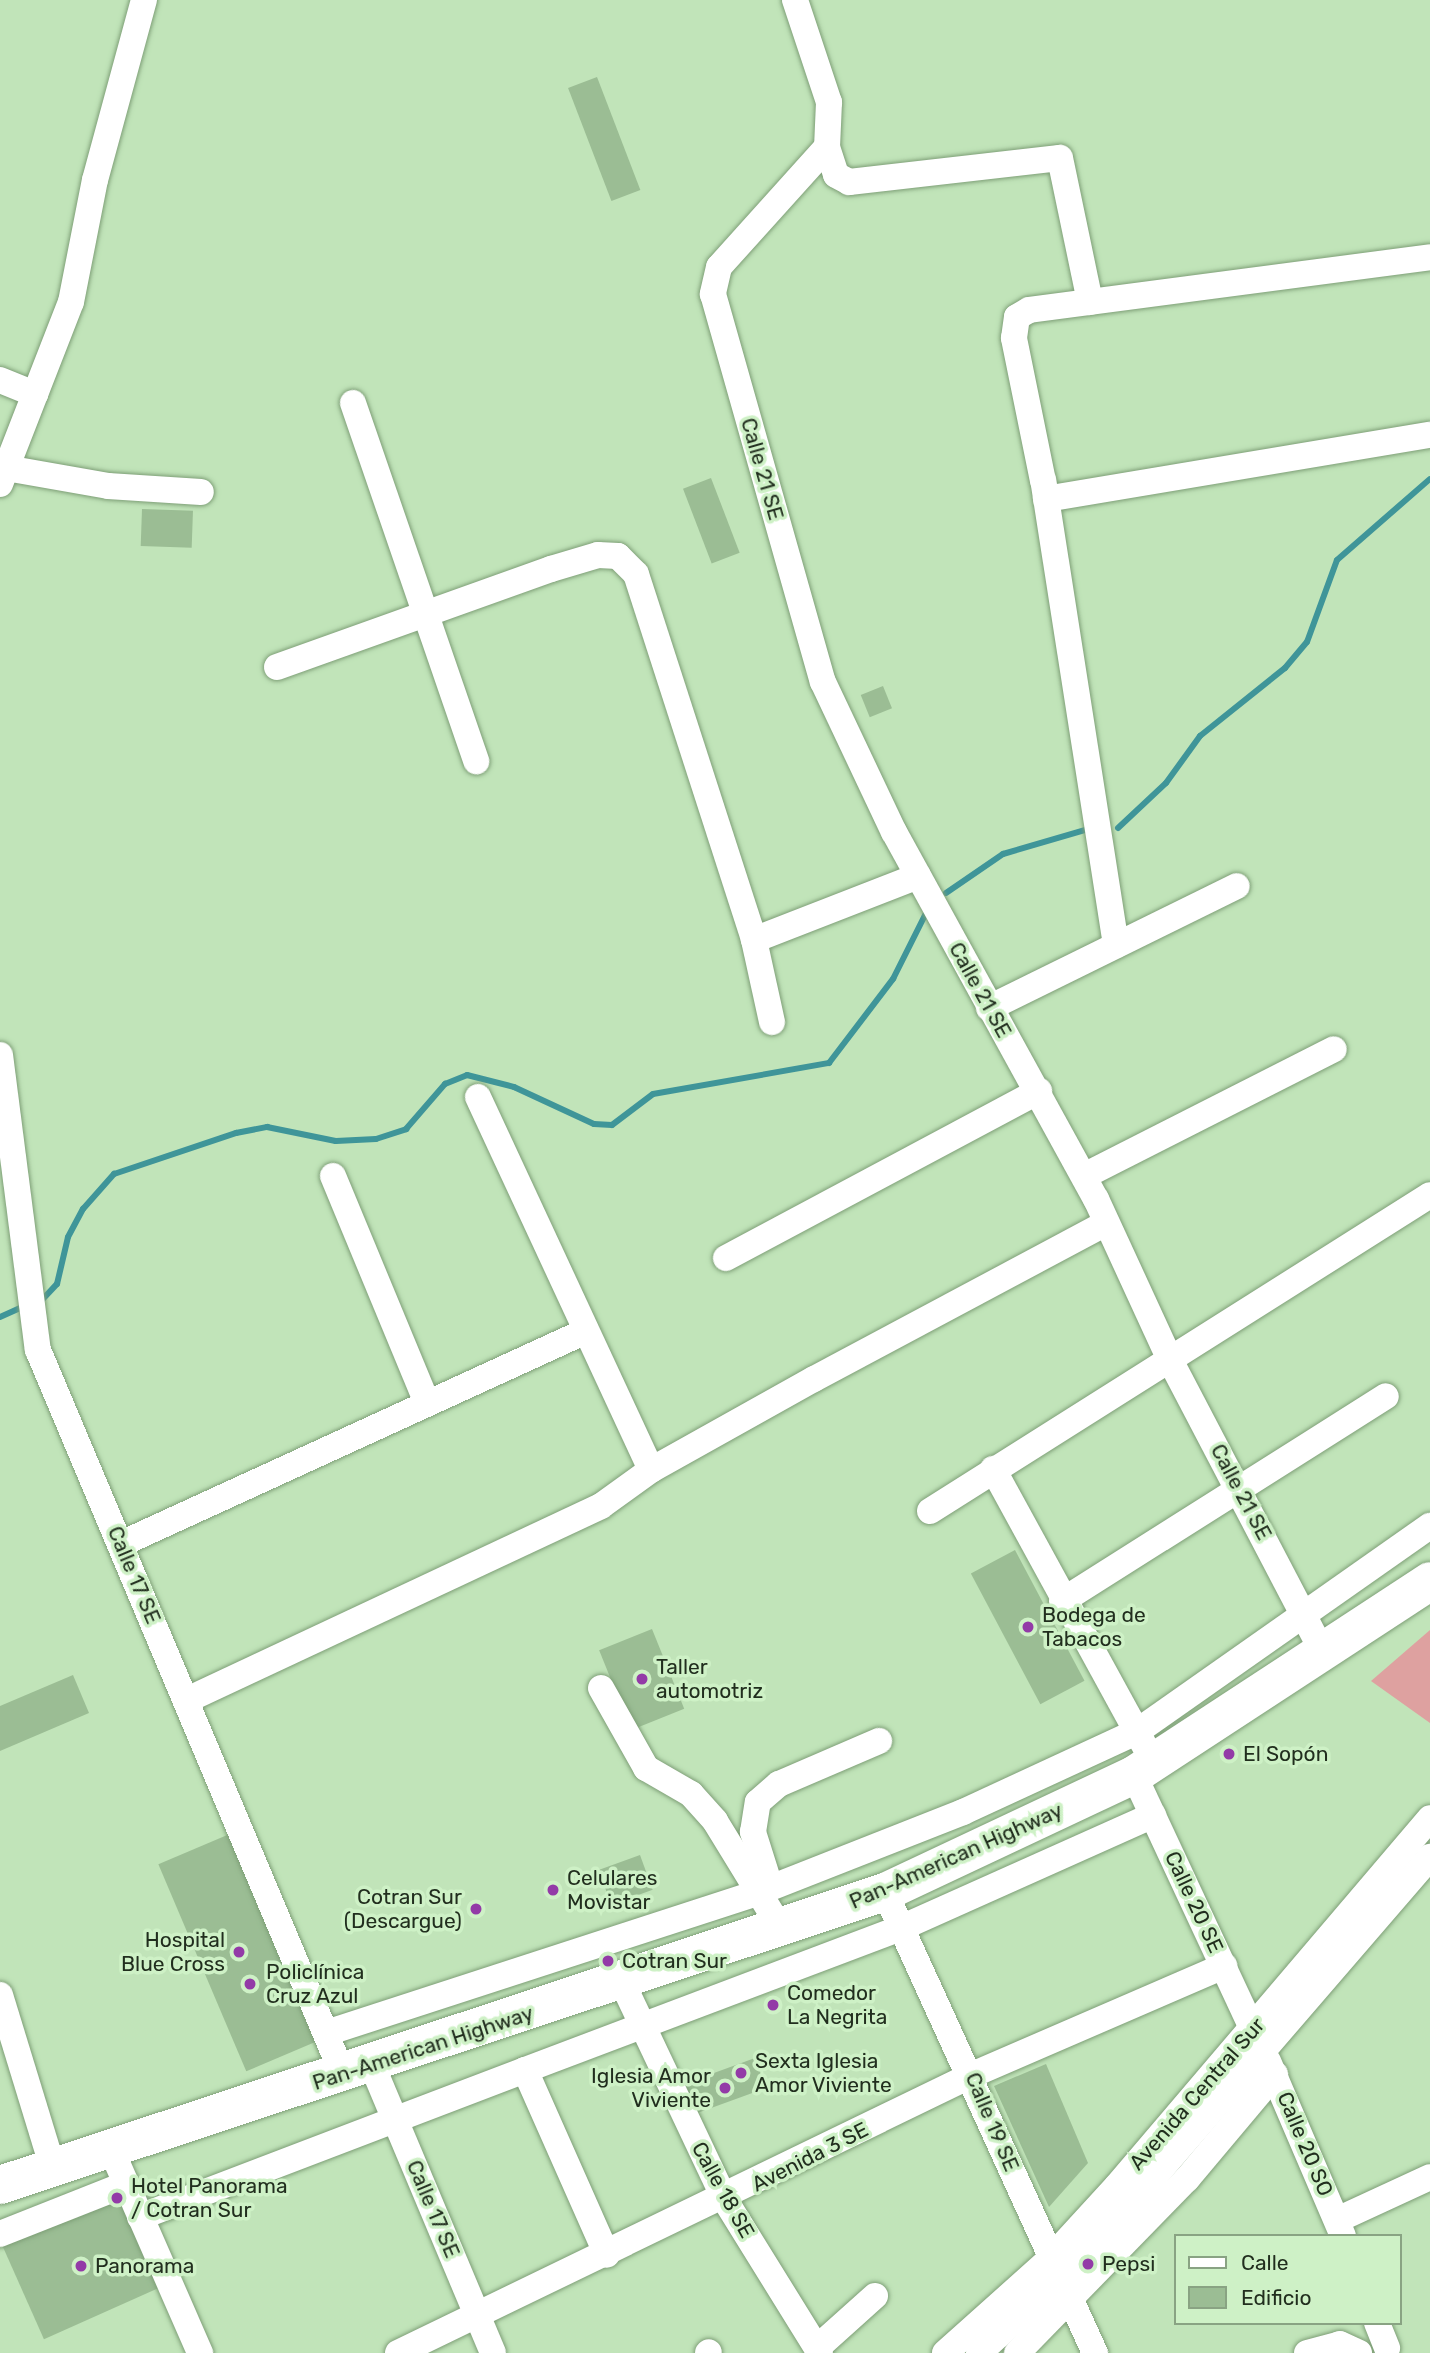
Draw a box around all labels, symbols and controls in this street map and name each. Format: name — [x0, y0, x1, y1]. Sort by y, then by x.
street label: Calle 21 SE — [735, 415, 789, 523]
street label: Calle 21 SE — [944, 938, 1016, 1042]
street label: Calle 21 SE — [1205, 1440, 1277, 1544]
street label: Calle 17 SE — [102, 1522, 166, 1628]
place label: Bodega de Tabacos — [1042, 1602, 1146, 1652]
marker: Bodega de Tabacos — [1020, 1619, 1036, 1635]
place label: Taller automotriz — [656, 1654, 763, 1704]
marker: Taller automotriz — [634, 1671, 650, 1687]
place label: El Sopón — [1243, 1741, 1328, 1767]
marker: El Sopón — [1221, 1746, 1237, 1762]
street label: Pan-American Highway — [846, 1798, 1066, 1914]
street label: Calle 20 SE — [1159, 1847, 1229, 1957]
place label: Celulares Movistar — [567, 1865, 657, 1915]
marker: Celulares Movistar — [545, 1882, 561, 1898]
place label: Cotran Sur (Descargue) — [344, 1884, 462, 1934]
marker: Cotran Sur (Descargue) — [468, 1901, 484, 1917]
place label: Hospital Blue Cross — [121, 1927, 225, 1977]
marker: Hospital Blue Cross — [231, 1944, 247, 1960]
place label: Cotran Sur — [622, 1948, 727, 1974]
marker: Cotran Sur — [600, 1953, 616, 1969]
place label: Policlínica Cruz Azul — [266, 1959, 364, 2009]
marker: Policlínica Cruz Azul — [240, 1974, 260, 1994]
place label: Comedor La Negrita — [787, 1980, 887, 2030]
marker: Comedor La Negrita — [765, 1997, 781, 2013]
street label: Pan-American Highway — [309, 2000, 537, 2096]
street label: Avenida Central Sur — [1124, 2013, 1270, 2175]
place label: Sexta Iglesia Amor Viviente — [755, 2048, 893, 2098]
place label: Iglesia Amor Viviente — [591, 2063, 711, 2113]
marker: Sexta Iglesia Amor Viviente — [733, 2065, 749, 2081]
street label: Calle 19 SE — [960, 2069, 1024, 2175]
marker: Iglesia Amor Viviente — [717, 2080, 733, 2096]
street label: Calle 20 SO — [1272, 2088, 1338, 2200]
street label: Avenida 3 SE — [748, 2117, 872, 2197]
street label: Calle 18 SE — [686, 2138, 760, 2242]
street label: Calle 17 SE — [401, 2156, 465, 2262]
place label: Hotel Panorama / Cotran Sur — [131, 2173, 287, 2223]
marker: Hotel Panorama / Cotran Sur — [109, 2190, 125, 2206]
legend — [1174, 2234, 1402, 2325]
text: Calle — [1241, 2250, 1289, 2275]
place label: Pepsi — [1102, 2251, 1155, 2277]
place label: Panorama — [95, 2253, 194, 2279]
marker: Pepsi — [1080, 2256, 1096, 2272]
marker: Panorama — [73, 2258, 89, 2274]
text: Edificio — [1241, 2285, 1311, 2310]

